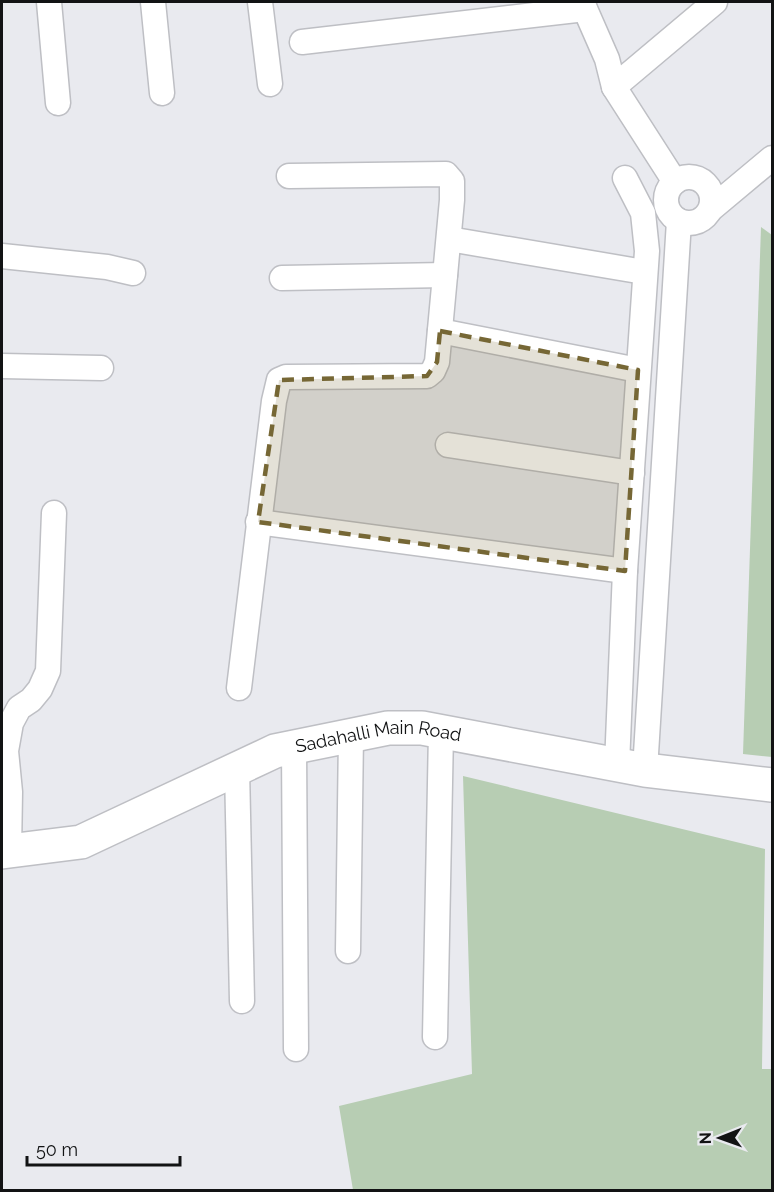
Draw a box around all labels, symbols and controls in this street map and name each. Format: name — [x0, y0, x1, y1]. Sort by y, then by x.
street label: Sadahalli Main Road — [293, 717, 463, 757]
north arrow — [690, 1108, 750, 1168]
scale bar — [27, 1129, 180, 1167]
text: N — [696, 1132, 715, 1145]
text: 50 m — [36, 1139, 78, 1160]

